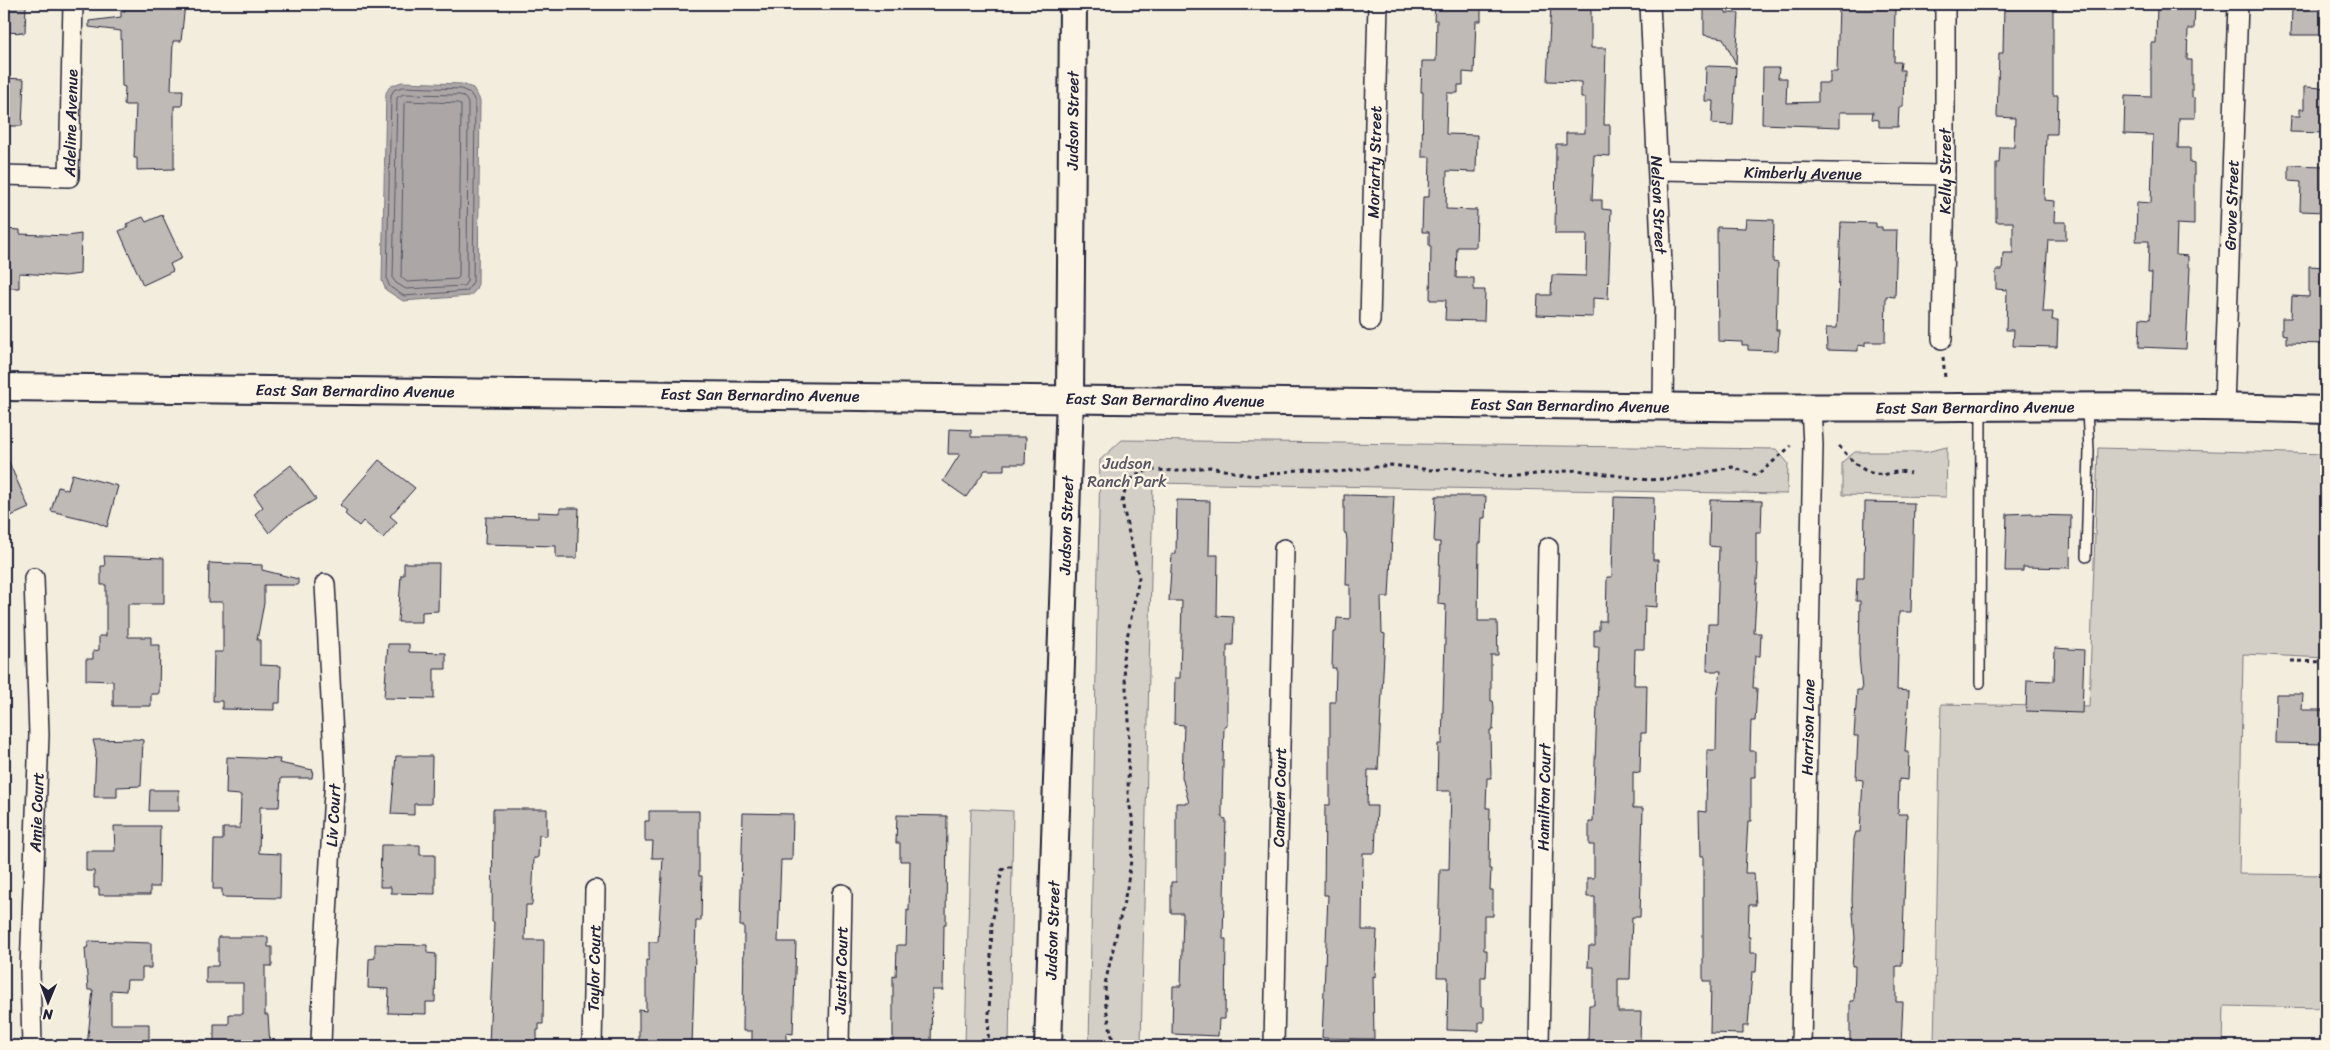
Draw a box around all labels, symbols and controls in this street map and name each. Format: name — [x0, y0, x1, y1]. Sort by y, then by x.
street label: Adeline Avenue — [54, 69, 86, 178]
street label: Judson Street — [1057, 70, 1087, 171]
street label: Moriarty Street — [1358, 105, 1390, 219]
street label: Kelly Street — [1930, 127, 1960, 214]
street label: Nelson Street — [1642, 155, 1676, 255]
street label: Kimberly Avenue — [1744, 157, 1862, 188]
street label: Grove Street — [2215, 159, 2247, 251]
street label: East San Bernardino Avenue — [255, 375, 455, 406]
street label: East San Bernardino Avenue — [660, 379, 860, 410]
street label: East San Bernardino Avenue — [1065, 383, 1265, 415]
street label: East San Bernardino Avenue — [1470, 389, 1670, 421]
street label: East San Bernardino Avenue — [1875, 392, 2075, 422]
park label: Judson Ranch Park — [1087, 449, 1167, 496]
street label: Judson Street — [1049, 475, 1082, 576]
street label: Harrison Lane — [1792, 679, 1823, 776]
street label: Hamilton Court — [1528, 742, 1559, 851]
street label: Camden Court — [1264, 747, 1295, 847]
street label: Amie Court — [20, 772, 52, 854]
street label: Liv Court — [316, 782, 349, 848]
street label: Judson Street — [1036, 880, 1068, 981]
street label: Taylor Court — [578, 924, 609, 1012]
street label: Justin Court — [825, 926, 856, 1015]
north arrow — [22, 978, 72, 1028]
text: N — [42, 1002, 54, 1027]

